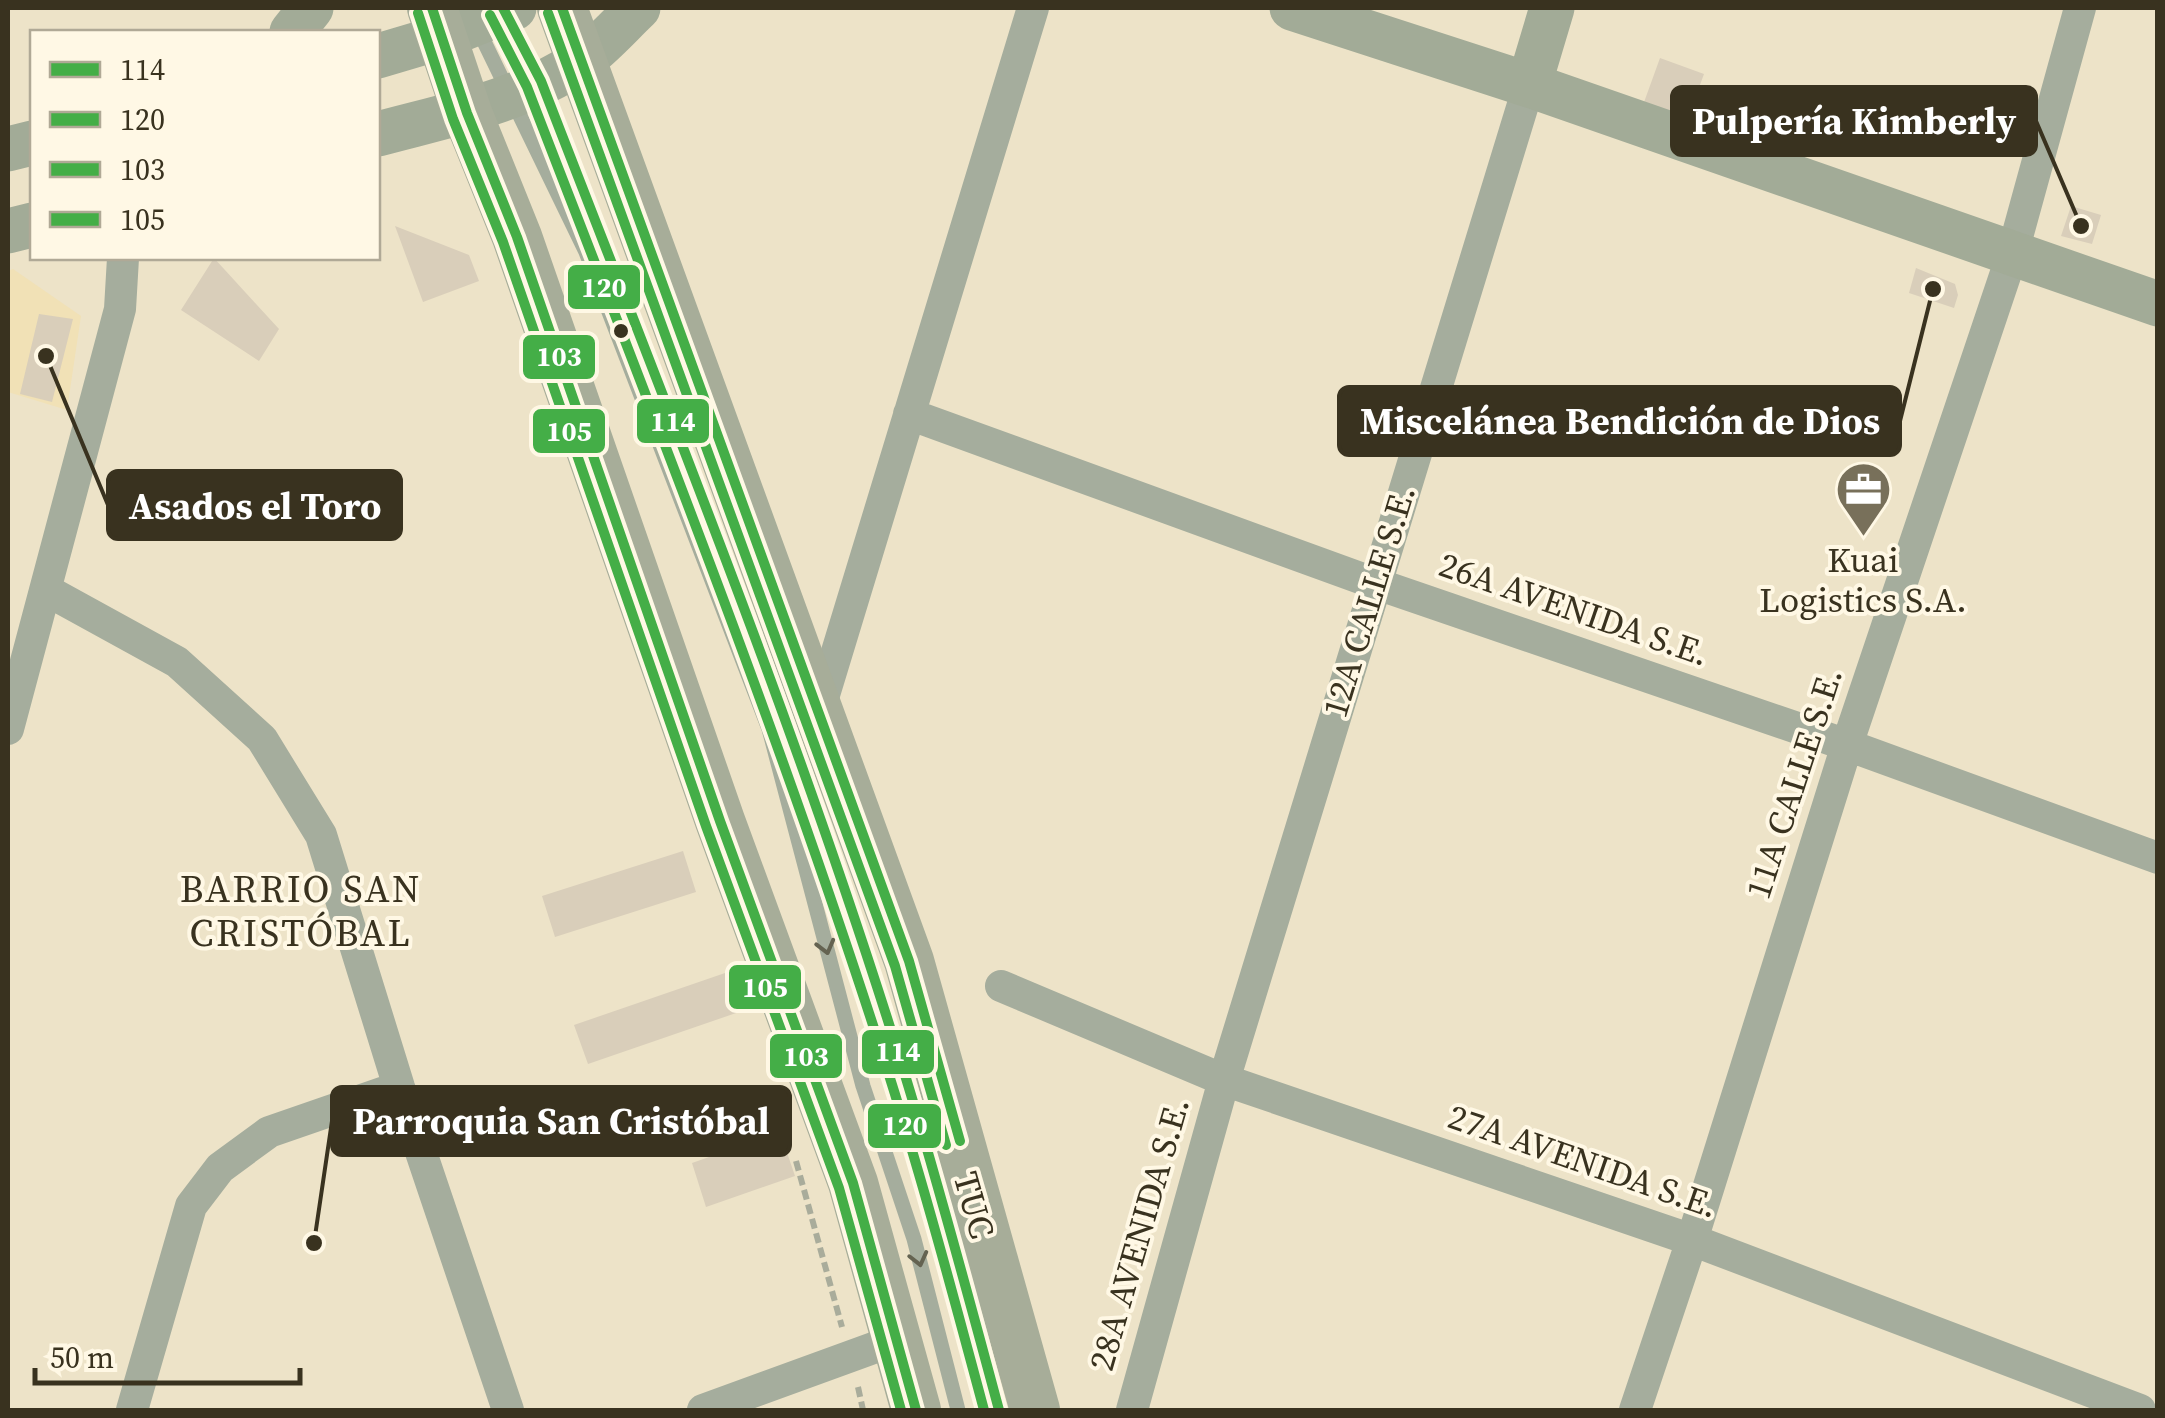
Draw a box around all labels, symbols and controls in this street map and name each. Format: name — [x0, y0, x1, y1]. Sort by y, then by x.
legend — [30, 30, 380, 260]
text: 114 — [120, 49, 165, 90]
callout: Pulpería Kimberly — [1672, 87, 2036, 155]
text: Pulpería Kimberly — [1692, 95, 2017, 147]
text: 120 — [120, 99, 165, 140]
text: 103 — [120, 149, 165, 190]
text: 105 — [120, 199, 165, 240]
line badge: 120 — [566, 263, 642, 311]
text: 120 — [581, 268, 627, 306]
unlabelled marker — [611, 321, 631, 341]
line badge: 103 — [521, 333, 597, 381]
text: 103 — [536, 337, 582, 375]
callout: Miscelánea Bendición de Dios — [1339, 387, 1900, 455]
text: Miscelánea Bendición de Dios — [1360, 395, 1880, 447]
line badge: 114 — [635, 397, 711, 445]
text: 114 — [650, 402, 696, 440]
line badge: 105 — [531, 407, 607, 455]
text: 105 — [546, 412, 592, 450]
office icon: Kuai Logistics S.A. — [1833, 459, 1893, 538]
callout: Asados el Toro — [108, 471, 401, 539]
street label: 12A CALLE S.E. — [1311, 479, 1427, 723]
text: Asados el Toro — [129, 480, 381, 532]
place label: Kuai Logistics S.A. — [1759, 536, 1967, 624]
street label: 26A AVENIDA S.E. — [1433, 540, 1715, 678]
street label: 11A CALLE S.E. — [1734, 661, 1854, 905]
district label: BARRIO SAN CRISTÓBAL — [180, 863, 422, 959]
one-way arrow — [815, 938, 836, 956]
line badge: 105 — [727, 963, 803, 1011]
text: 105 — [742, 968, 788, 1006]
line badge: 114 — [860, 1028, 936, 1076]
line badge: 103 — [768, 1032, 844, 1080]
text: 114 — [875, 1032, 921, 1070]
text: 103 — [783, 1037, 829, 1075]
callout: Parroquia San Cristóbal — [332, 1087, 790, 1155]
street label: 28A AVENIDA S.E. — [1077, 1092, 1201, 1376]
street label: 27A AVENIDA S.E. — [1442, 1092, 1724, 1230]
text: Parroquia San Cristóbal — [352, 1095, 770, 1147]
line badge: 120 — [866, 1102, 943, 1150]
text: 120 — [882, 1106, 928, 1144]
street label: TUC — [942, 1166, 1006, 1244]
one-way arrow — [907, 1250, 928, 1267]
scale bar — [35, 1323, 300, 1385]
text: 50 m — [50, 1337, 114, 1378]

